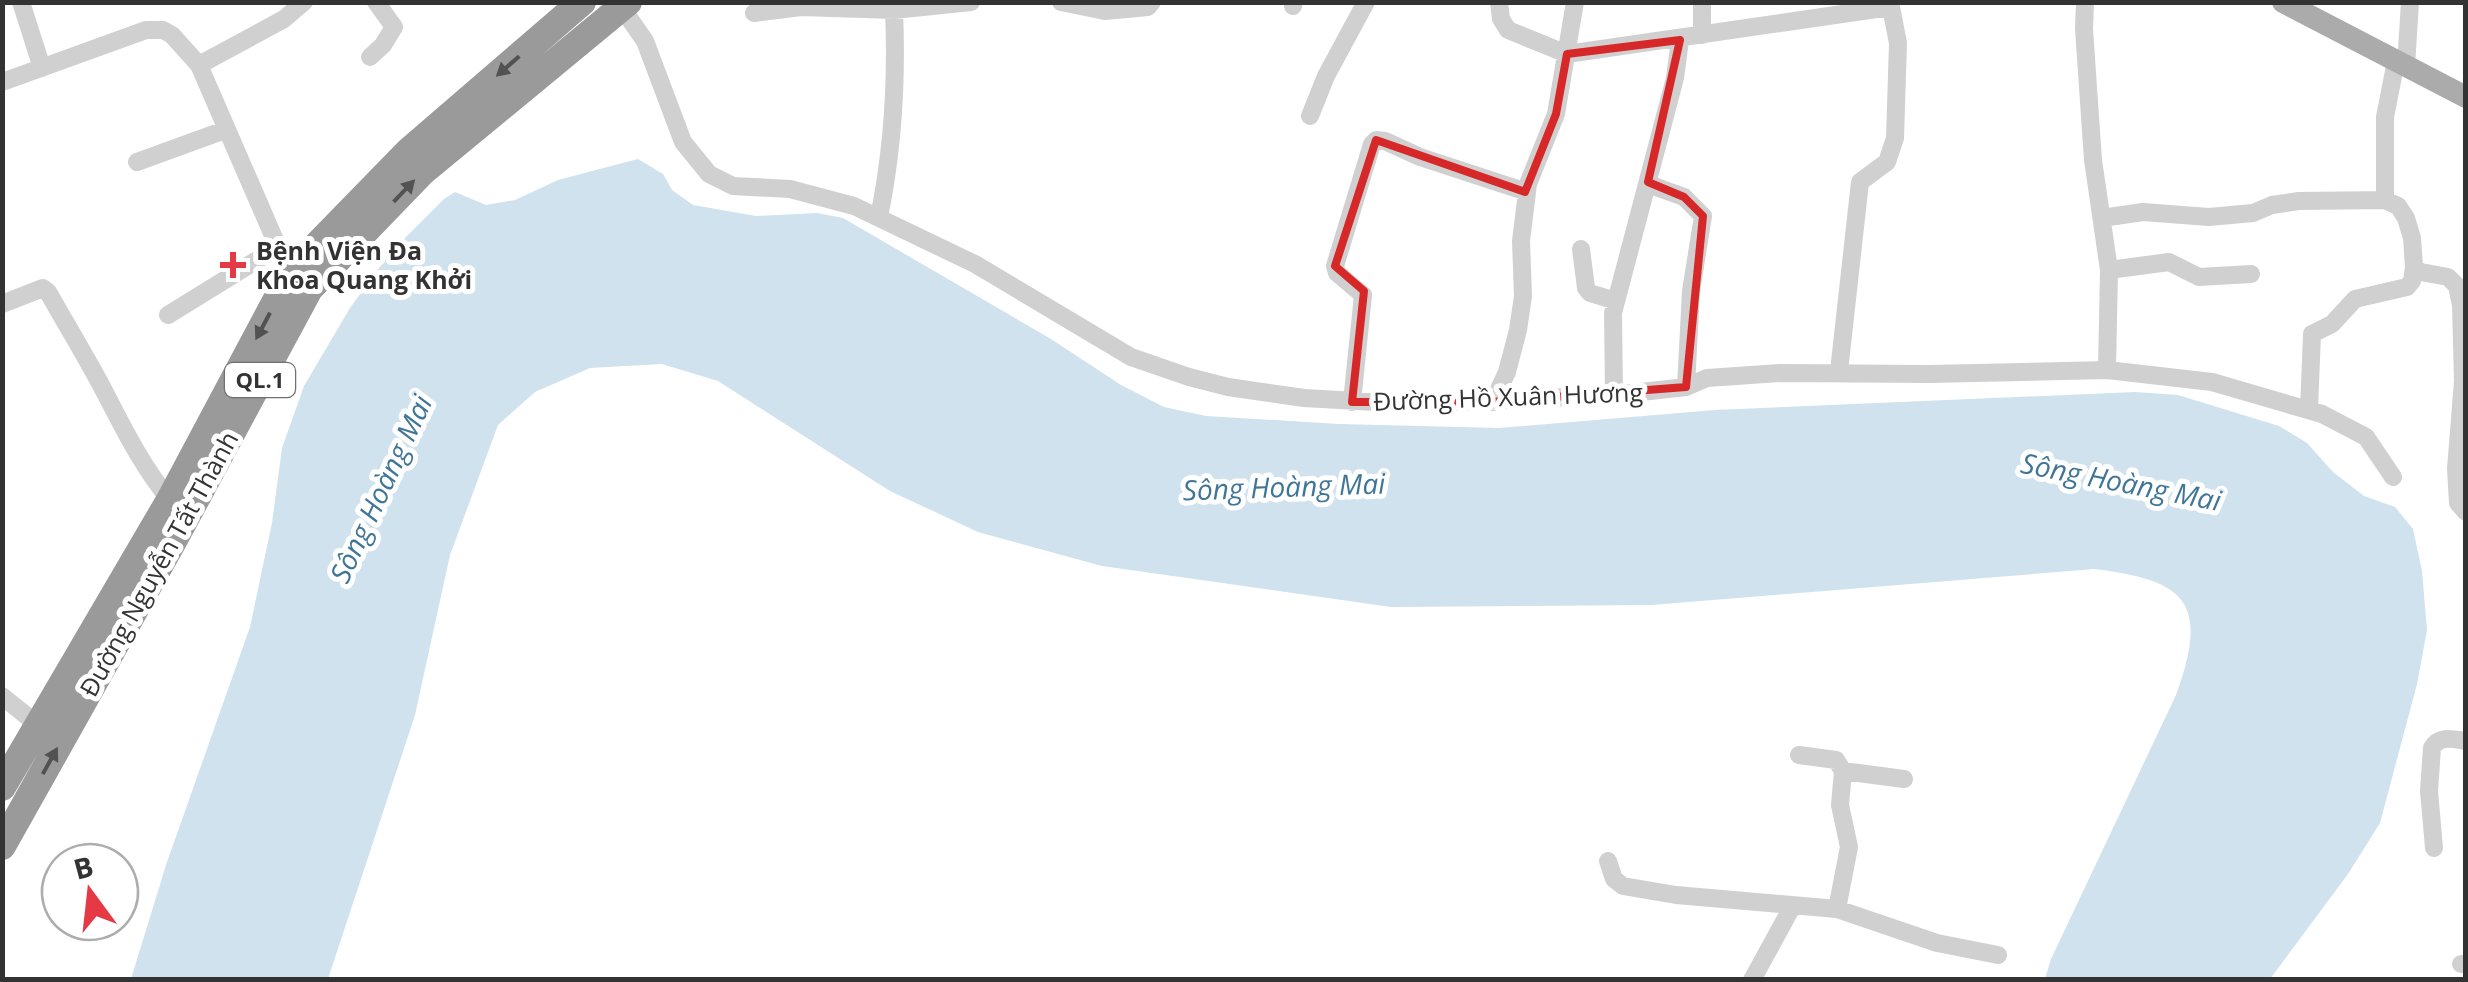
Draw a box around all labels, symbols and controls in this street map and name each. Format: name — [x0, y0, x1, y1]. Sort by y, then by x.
one-way arrow — [496, 55, 521, 77]
one-way arrow — [392, 179, 415, 203]
place label: Bệnh Viện Đa Khoa Quang Khởi — [256, 233, 472, 296]
marker: Bệnh Viện Đa Khoa Quang Khởi — [220, 252, 246, 278]
one-way arrow — [255, 311, 272, 340]
road number: QL.1 — [225, 363, 295, 397]
street label: Đường Hồ Xuân Hương — [1372, 374, 1644, 418]
water label: Sông Hoàng Mai — [320, 388, 441, 588]
street label: Đường Nguyễn Tất Thành — [71, 425, 245, 702]
water label: Sông Hoàng Mai — [2018, 443, 2225, 519]
water label: Sông Hoàng Mai — [1182, 463, 1387, 509]
one-way arrow — [41, 747, 59, 775]
north arrow — [40, 842, 140, 942]
text: B — [69, 846, 97, 888]

